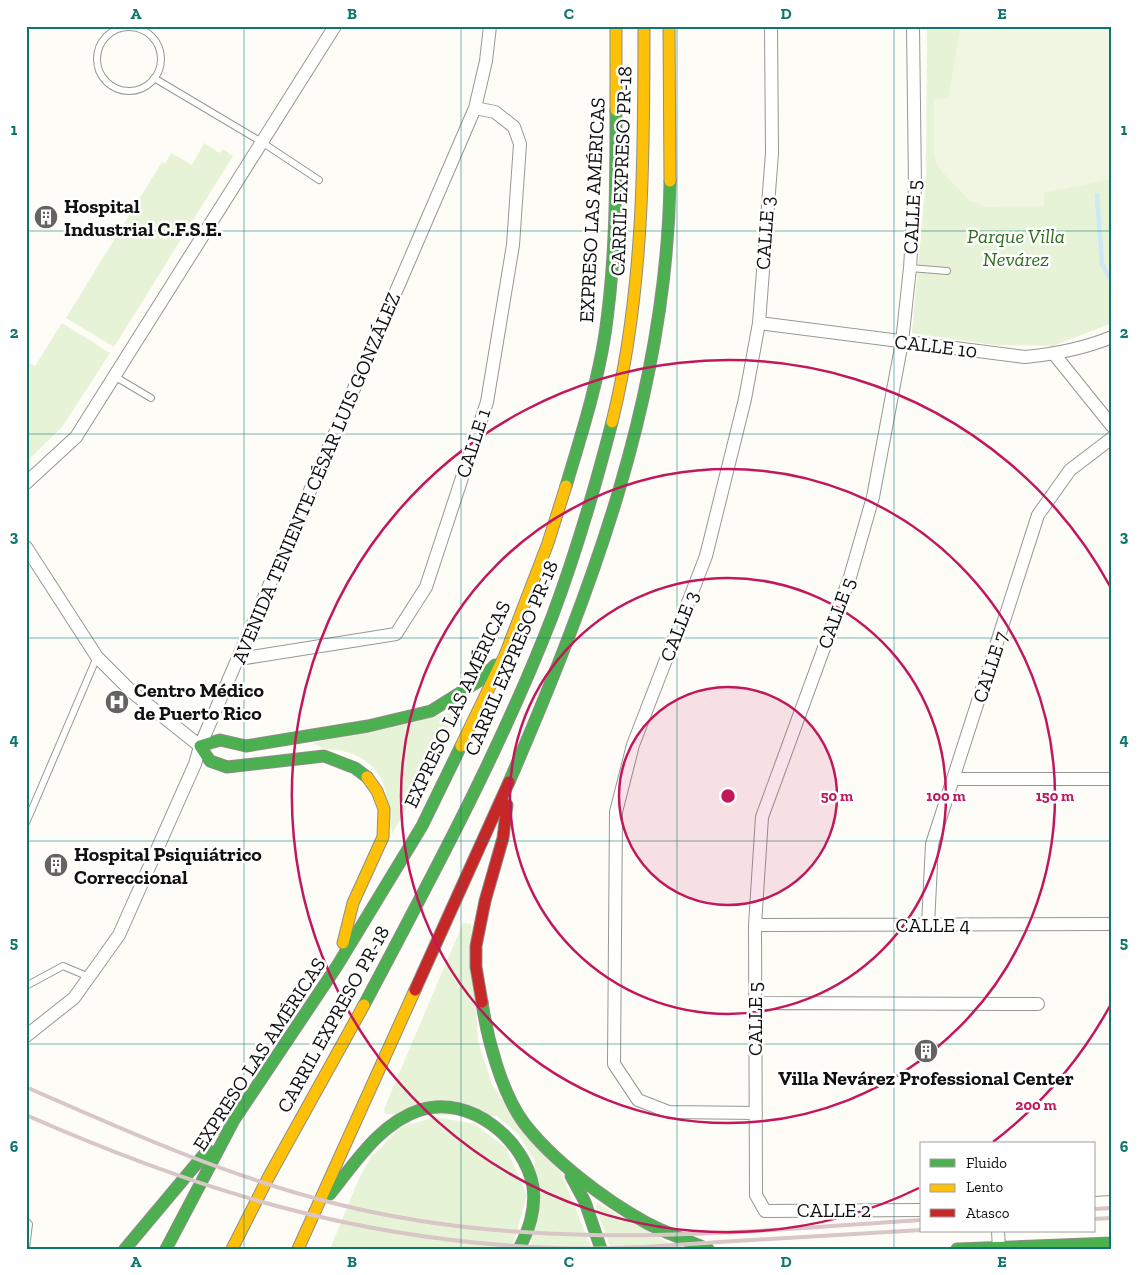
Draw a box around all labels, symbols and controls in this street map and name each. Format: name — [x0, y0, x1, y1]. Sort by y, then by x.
text: A — [131, 4, 142, 23]
text: B — [347, 4, 357, 23]
text: C — [564, 4, 574, 23]
text: D — [780, 4, 792, 23]
text: E — [997, 4, 1007, 23]
street label: CARRIL EXPRESO PR-18 — [605, 66, 637, 276]
street label: EXPRESO LAS AMÉRICAS — [574, 97, 610, 323]
text: 1 — [11, 120, 18, 139]
text: 1 — [1121, 120, 1128, 139]
street label: CALLE 5 — [898, 179, 926, 255]
place label: Hospital Industrial C.F.S.E. — [64, 194, 222, 241]
street label: CALLE 3 — [750, 195, 780, 271]
building icon: Hospital Industrial C.F.S.E. — [33, 204, 59, 230]
park label: Parque Villa Nevárez — [967, 224, 1065, 271]
street label: AVENIDA TENIENTE CÉSAR LUIS GONZÁLEZ — [227, 289, 405, 667]
text: 2 — [10, 323, 19, 342]
text: 2 — [1120, 323, 1129, 342]
street label: CALLE 10 — [893, 329, 979, 363]
street label: CALLE 1 — [451, 405, 496, 481]
text: 3 — [10, 527, 19, 546]
text: 3 — [1120, 527, 1129, 546]
street label: CARRIL EXPRESO PR-18 — [459, 557, 563, 759]
street label: CALLE 5 — [812, 574, 860, 652]
street label: CALLE 3 — [655, 587, 703, 665]
street label: EXPRESO LAS AMÉRICAS — [398, 597, 516, 811]
street label: CALLE 7 — [967, 628, 1013, 706]
place label: Centro Médico de Puerto Rico — [134, 678, 264, 725]
hospital icon: Centro Médico de Puerto Rico — [104, 689, 130, 715]
text: 4 — [9, 730, 19, 749]
text: 4 — [1119, 730, 1129, 749]
centre of rings — [719, 787, 737, 805]
text: 50 m — [821, 787, 853, 805]
text: 100 m — [926, 787, 966, 805]
text: 150 m — [1036, 787, 1074, 805]
place label: Hospital Psiquiátrico Correccional — [74, 842, 262, 889]
building icon: Hospital Psiquiátrico Correccional — [43, 852, 69, 878]
street label: CALLE 4 — [896, 913, 971, 937]
street label: CARRIL EXPRESO PR-18 — [272, 921, 394, 1117]
text: 5 — [10, 933, 18, 952]
text: 5 — [1120, 933, 1128, 952]
street label: EXPRESO LAS AMÉRICAS — [188, 953, 330, 1155]
street label: CALLE 5 — [743, 982, 767, 1056]
building icon: Villa Nevárez Professional Center — [913, 1038, 939, 1064]
place label: Villa Nevárez Professional Center — [778, 1066, 1074, 1090]
text: 200 m — [1015, 1096, 1057, 1114]
text: 6 — [10, 1137, 19, 1156]
text: 6 — [1120, 1137, 1129, 1156]
legend — [920, 1142, 1096, 1232]
text: Fluido — [966, 1154, 1007, 1172]
text: Lento — [966, 1178, 1003, 1196]
street label: CALLE 2 — [797, 1198, 871, 1222]
text: Atasco — [966, 1204, 1010, 1222]
text: A — [131, 1252, 142, 1271]
text: B — [347, 1252, 357, 1271]
text: C — [564, 1252, 574, 1271]
text: D — [780, 1252, 792, 1271]
text: E — [997, 1252, 1007, 1271]

